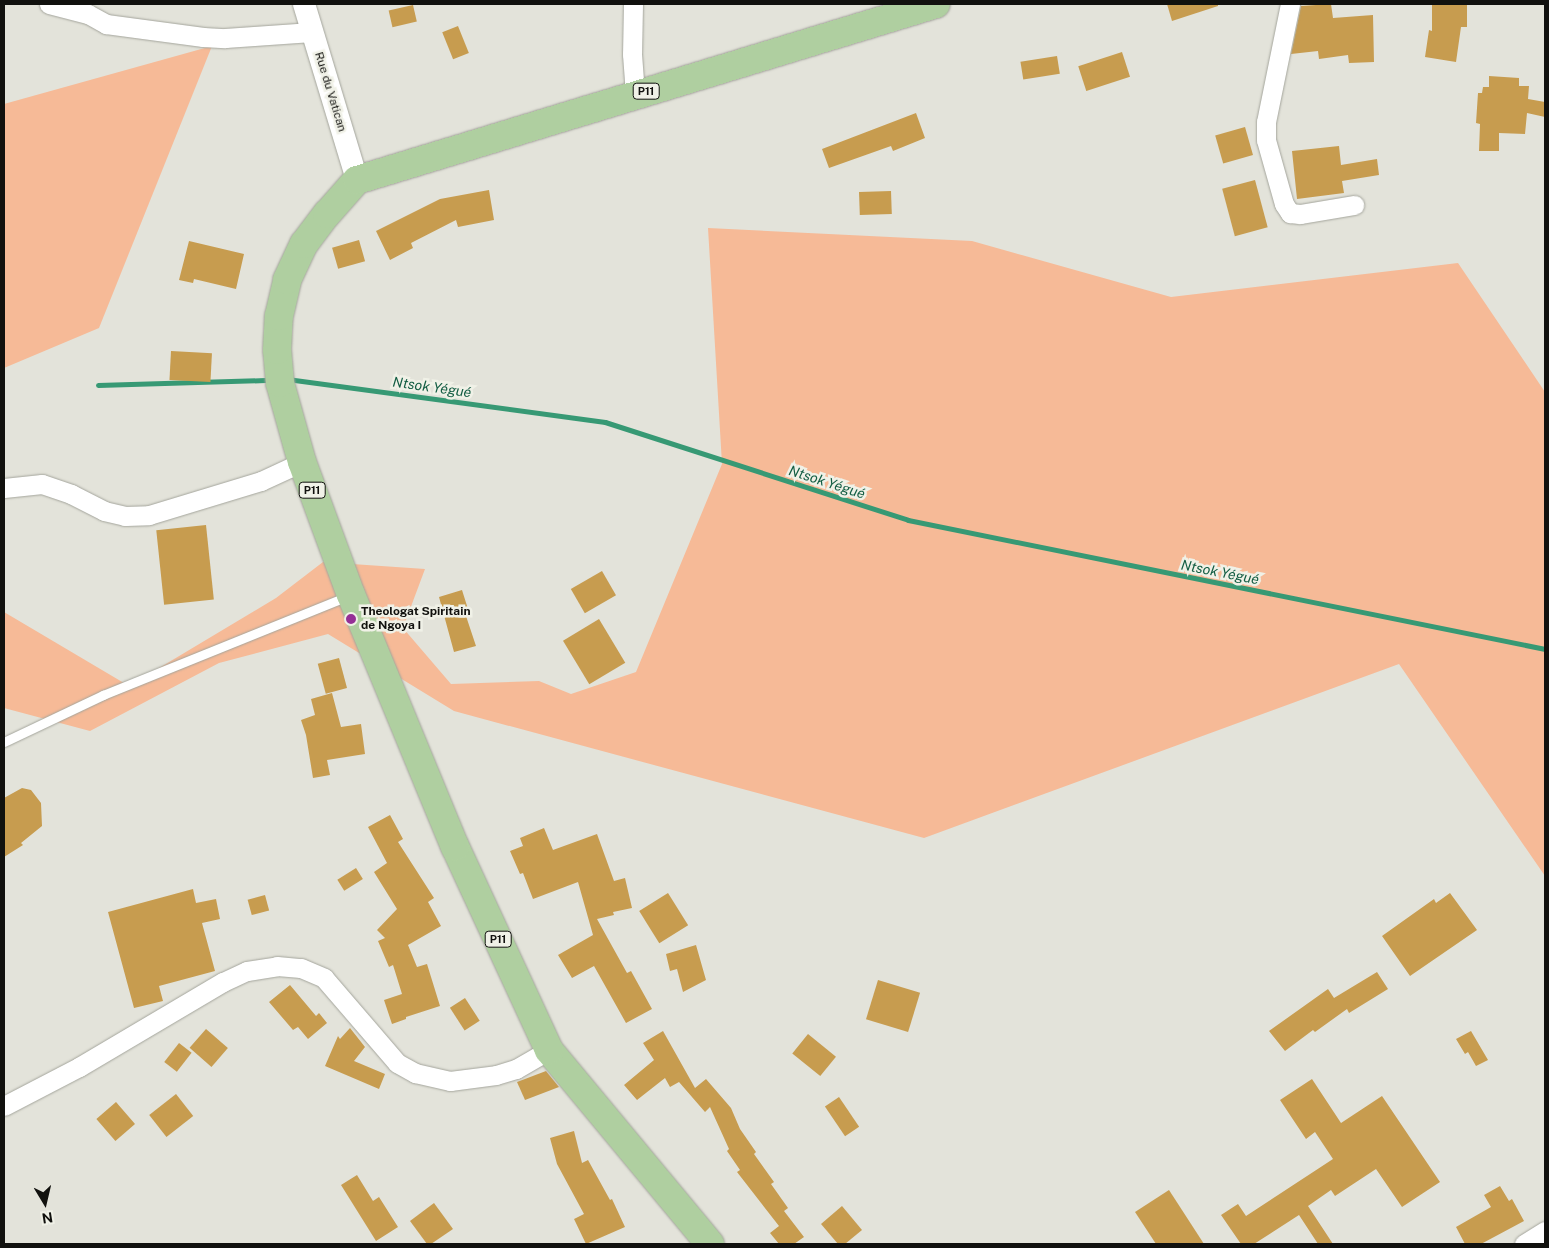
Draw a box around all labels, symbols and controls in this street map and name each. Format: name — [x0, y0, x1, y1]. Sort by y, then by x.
street label: Rue du Vatican — [311, 50, 349, 134]
road number: P11 — [632, 82, 660, 100]
water label: Ntsok Yégué — [392, 373, 472, 401]
water label: Ntsok Yégué — [787, 462, 867, 502]
road number: P11 — [298, 482, 326, 498]
water label: Ntsok Yégué — [1180, 556, 1260, 588]
place label: Theologat Spiritain de Ngoya I — [361, 605, 470, 633]
marker: Theologat Spiritain de Ngoya I — [345, 613, 357, 625]
road number: P11 — [484, 931, 512, 948]
north arrow — [20, 1178, 70, 1228]
text: N — [41, 1209, 54, 1227]

